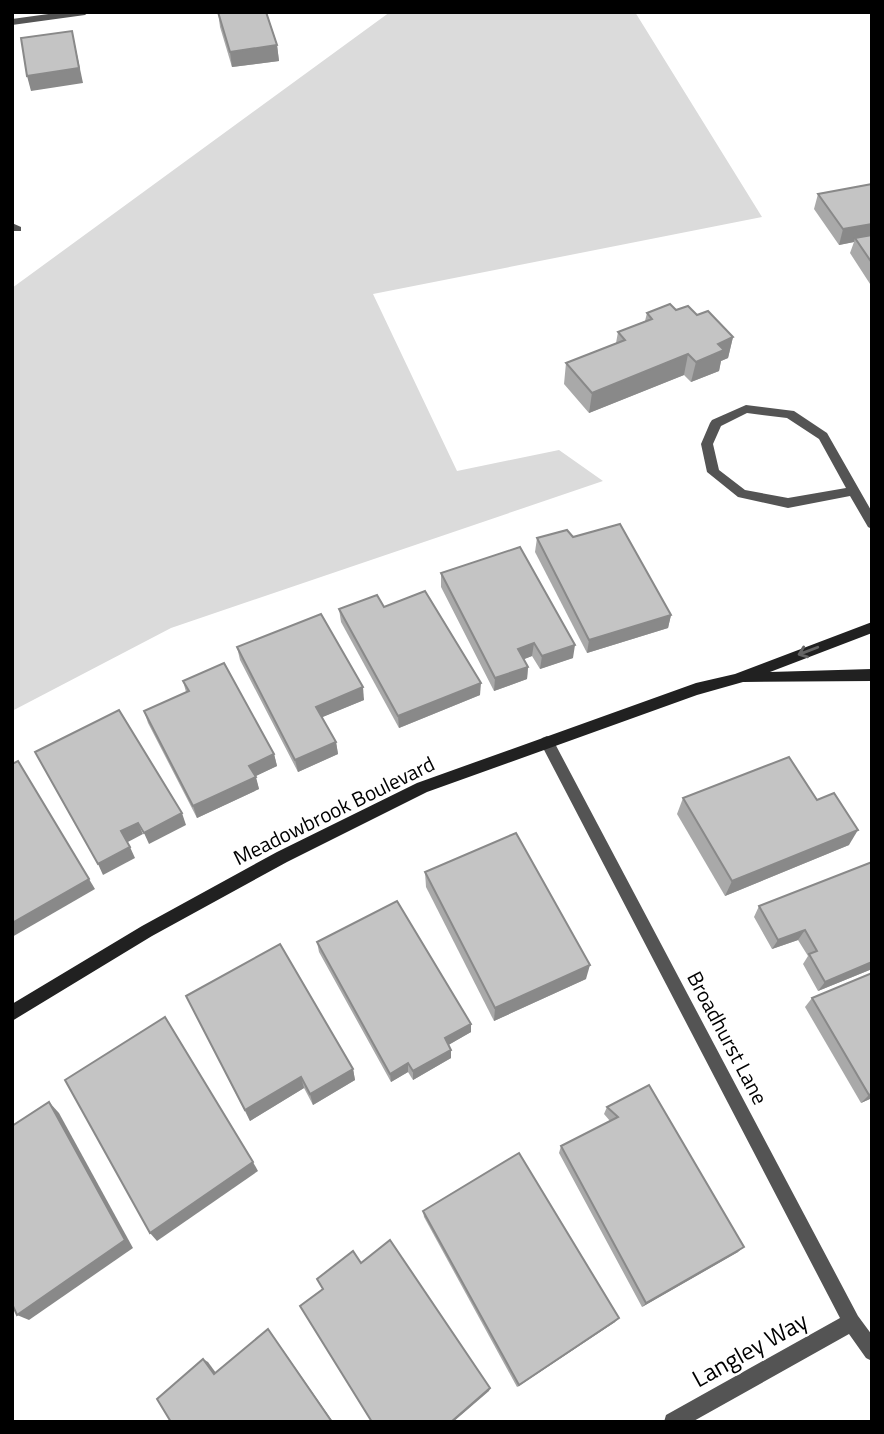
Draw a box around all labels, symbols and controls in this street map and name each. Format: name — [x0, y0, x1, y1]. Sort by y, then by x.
one-way arrow — [798, 646, 820, 659]
street label: Meadowbrook Boulevard — [227, 747, 440, 873]
street label: Broadhurst Lane — [679, 965, 776, 1110]
street label: Langley Way — [685, 1302, 814, 1396]

